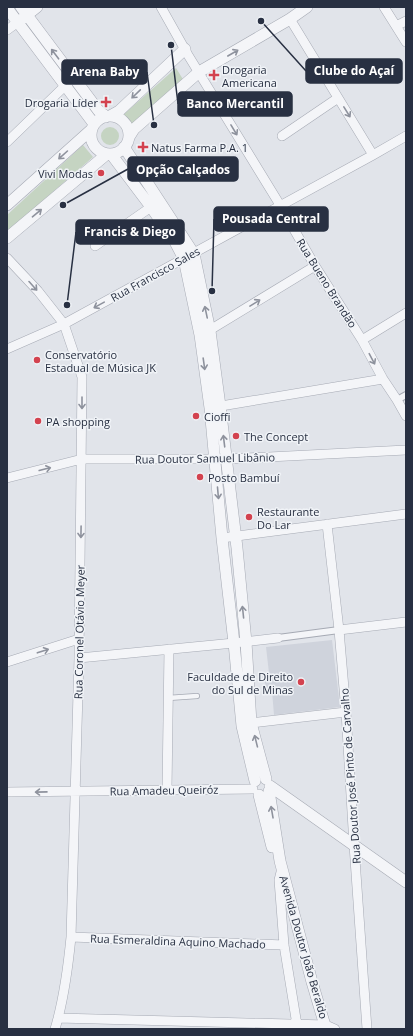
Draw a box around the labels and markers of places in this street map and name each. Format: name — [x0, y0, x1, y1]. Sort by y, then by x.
callout: Clube do Açaí — [306, 59, 402, 83]
callout: Arena Baby — [62, 60, 147, 84]
place label: Drogaria Americana — [222, 62, 277, 90]
marker: Drogaria Americana — [209, 70, 219, 80]
callout: Banco Mercantil — [178, 92, 292, 116]
place label: Drogaria Líder — [25, 95, 99, 110]
marker: Drogaria Líder — [101, 97, 111, 107]
place label: Natus Farma P.A. 1 — [151, 140, 248, 155]
marker: Natus Farma P.A. 1 — [138, 142, 148, 152]
callout: Opção Calçados — [128, 157, 238, 181]
place label: Vivi Modas — [38, 166, 93, 181]
marker: Vivi Modas — [96, 168, 106, 178]
callout: Pousada Central — [214, 207, 328, 231]
callout: Francis & Diego — [76, 220, 184, 244]
place label: Conservatório Estadual de Música JK — [45, 347, 156, 375]
marker: Conservatório Estadual de Música JK — [32, 355, 42, 365]
place label: Cioffi — [204, 409, 231, 424]
marker: Cioffi — [191, 411, 201, 421]
place label: PA shopping — [46, 414, 110, 429]
marker: PA shopping — [33, 416, 43, 426]
place label: The Concept — [244, 429, 308, 444]
marker: The Concept — [231, 431, 241, 441]
place label: Posto Bambuí — [208, 470, 280, 485]
marker: Posto Bambuí — [195, 472, 205, 482]
place label: Restaurante Do Lar — [257, 504, 319, 532]
marker: Restaurante Do Lar — [244, 512, 254, 522]
place label: Faculdade de Direito do Sul de Minas — [187, 669, 293, 697]
marker: Faculdade de Direito do Sul de Minas — [296, 677, 306, 687]

